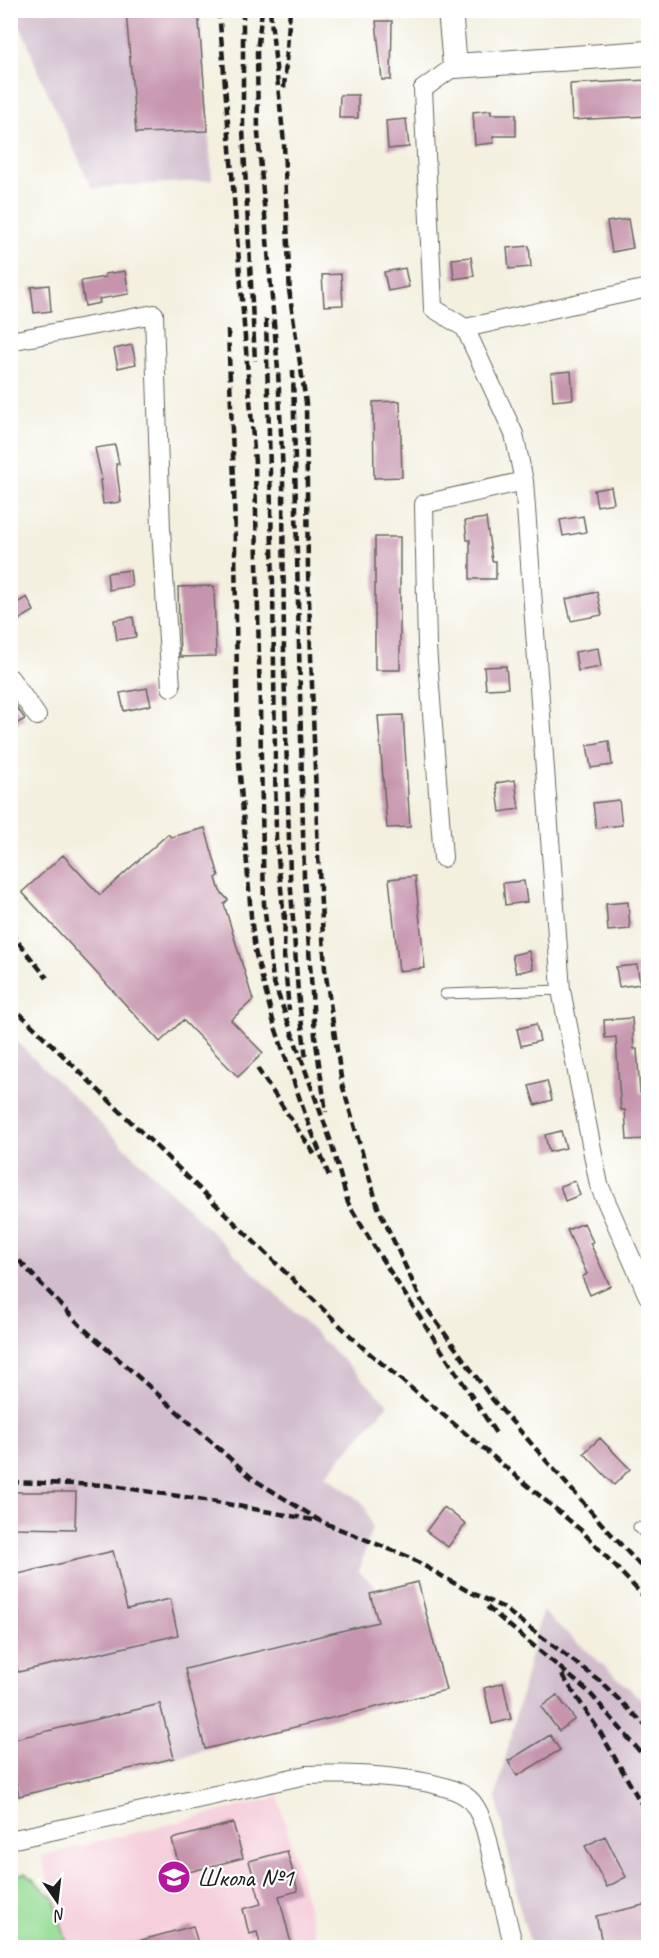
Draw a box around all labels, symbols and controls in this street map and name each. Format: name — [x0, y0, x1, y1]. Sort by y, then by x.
school or university icon: Школа №1 — [156, 1859, 192, 1895]
place label: Школа №1 — [197, 1861, 295, 1894]
north arrow — [27, 1871, 87, 1931]
text: N — [50, 1904, 68, 1926]

